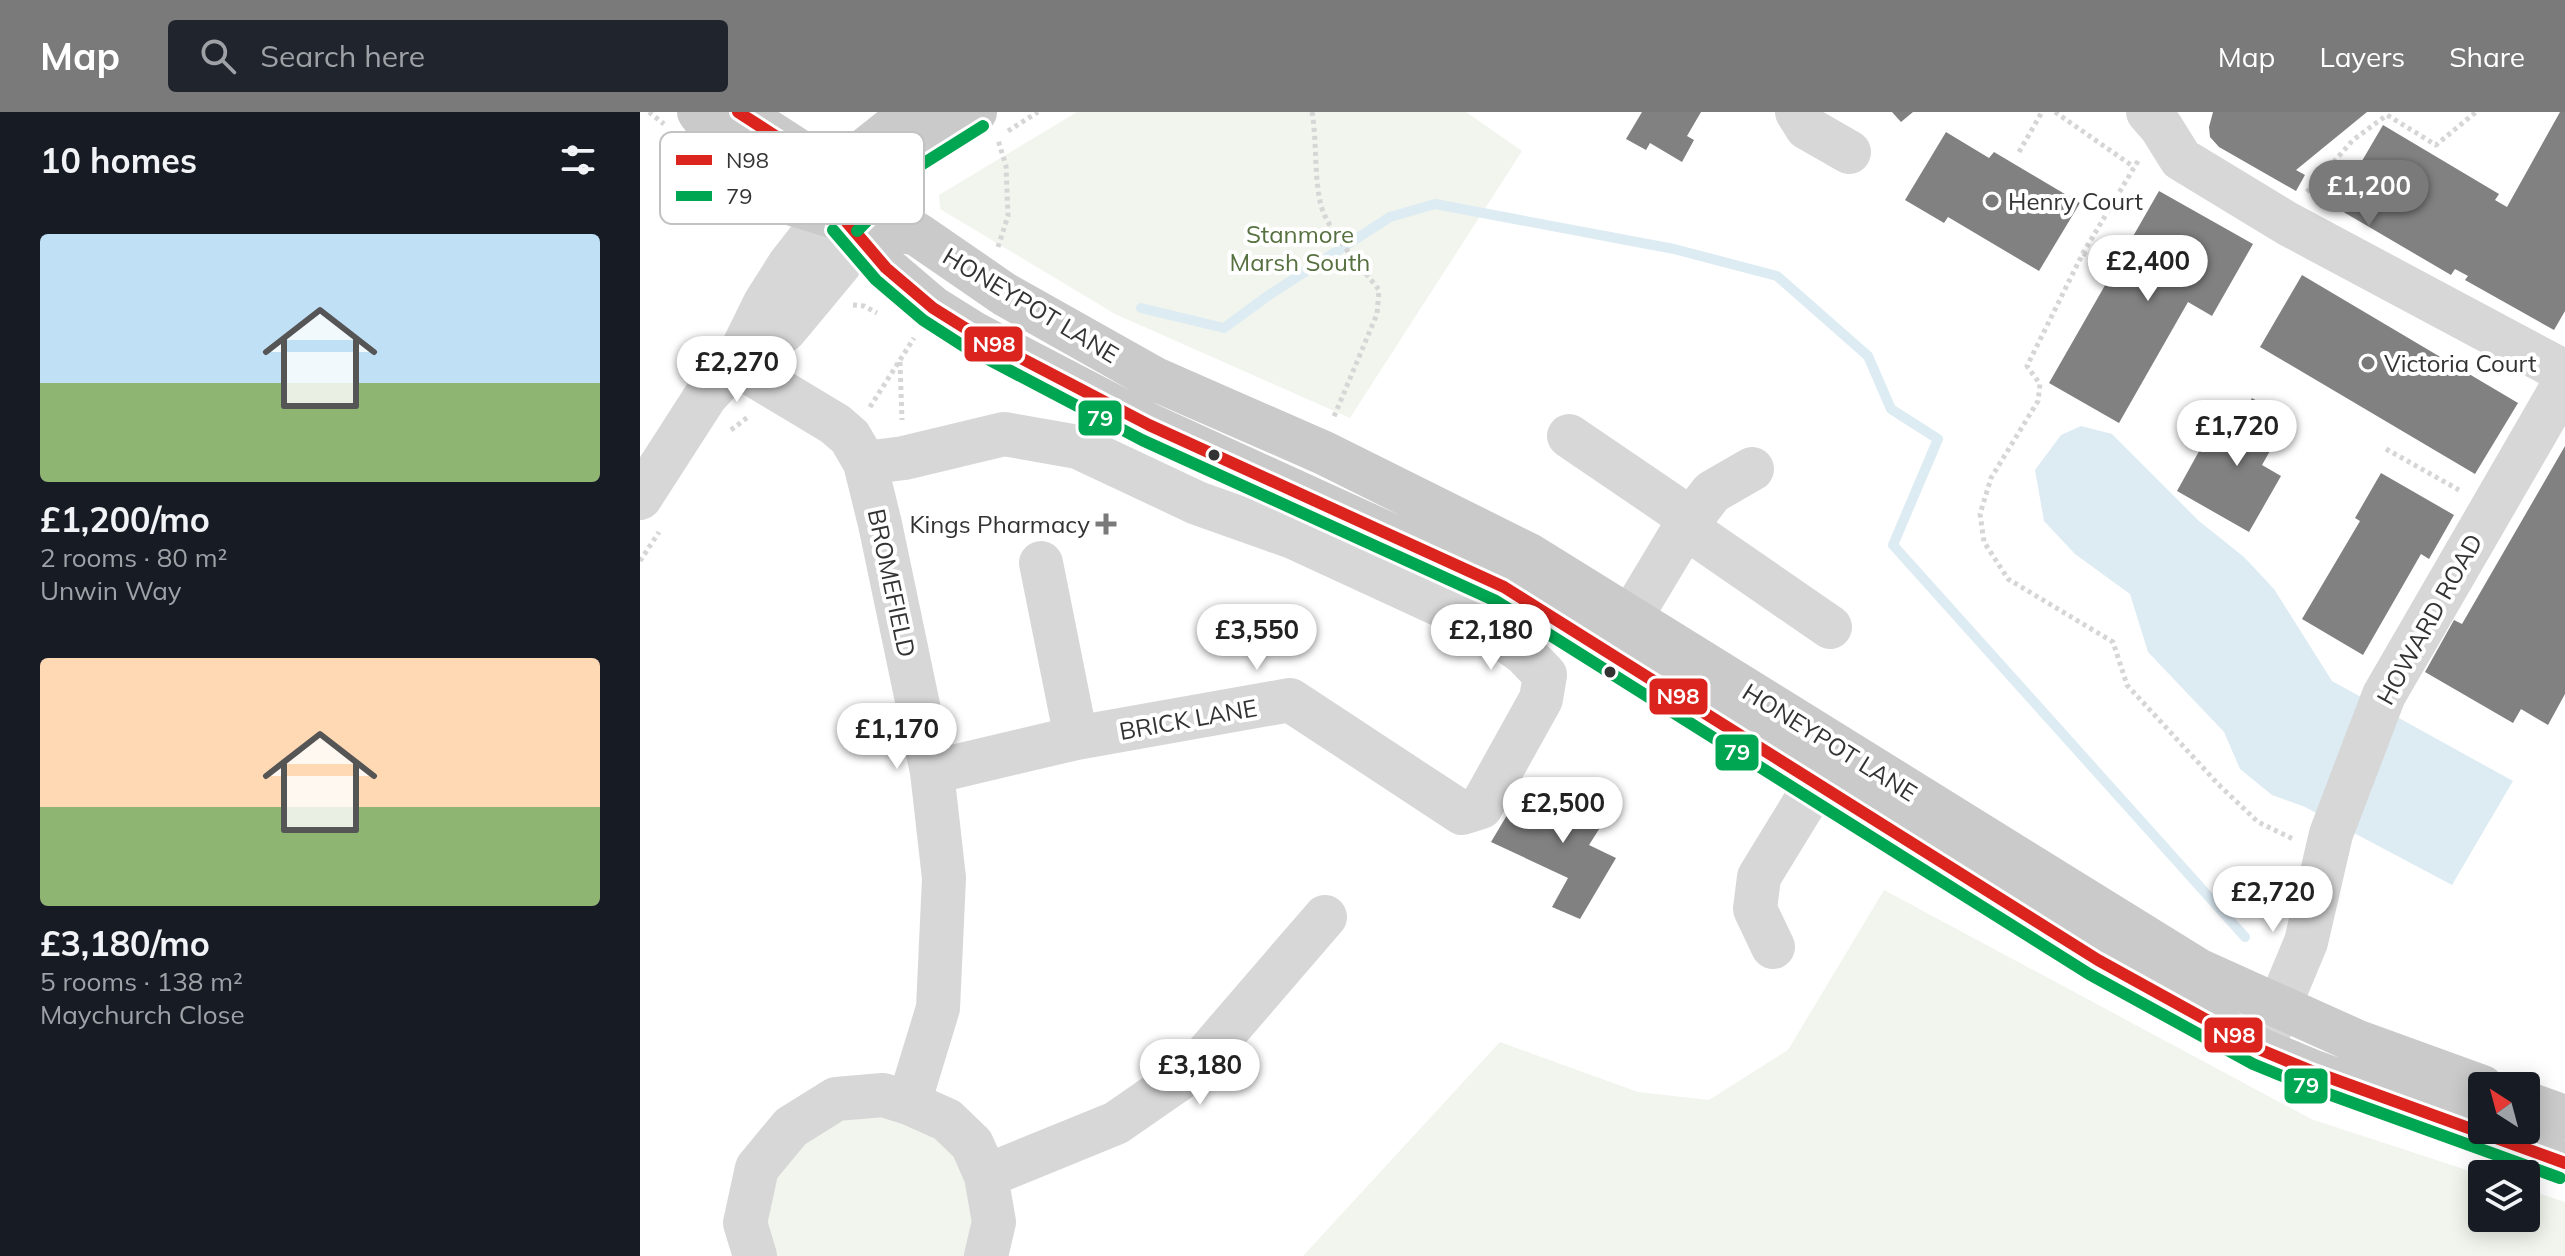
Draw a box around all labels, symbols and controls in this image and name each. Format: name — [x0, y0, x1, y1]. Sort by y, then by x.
search box — [168, 20, 728, 92]
text: Map — [40, 32, 120, 80]
icon: search — [196, 34, 240, 78]
text: Search here — [260, 37, 425, 75]
text: Map — [2218, 39, 2275, 74]
text: Layers — [2319, 39, 2405, 74]
text: Share — [2449, 39, 2525, 74]
legend — [660, 132, 924, 224]
icon: filters — [556, 138, 600, 182]
text: 10 homes — [40, 139, 197, 182]
text: N98 — [726, 146, 769, 174]
pin: £1,200 — [2304, 160, 2434, 228]
text: £1,200 — [2327, 169, 2411, 202]
text: 79 — [726, 182, 752, 210]
place label: Henry Court — [2008, 186, 2143, 216]
marker: Henry Court — [1983, 192, 2001, 210]
park label: Stanmore Marsh South — [1230, 219, 1370, 277]
pin: £2,400 — [2083, 235, 2213, 303]
street label: HONEYPOT LANE — [938, 241, 1124, 369]
text: £2,400 — [2106, 244, 2190, 277]
icon: home — [248, 286, 392, 430]
line badge: N98 — [963, 325, 1024, 363]
text: N98 — [972, 330, 1016, 358]
pin: £2,270 — [672, 336, 802, 404]
text: £2,270 — [695, 345, 779, 378]
place label: Victoria Court — [2384, 348, 2536, 378]
marker: Victoria Court — [2359, 354, 2377, 372]
line badge: 79 — [1077, 399, 1123, 437]
pin: £1,720 — [2172, 400, 2302, 468]
text: 79 — [1087, 404, 1113, 432]
text: £1,720 — [2195, 409, 2279, 442]
unlabelled marker — [1206, 447, 1222, 463]
text: £1,200/mo — [40, 498, 210, 541]
street label: BROMEFIELD — [862, 506, 922, 660]
place label: Kings Pharmacy — [909, 509, 1090, 539]
marker: Kings Pharmacy — [1097, 515, 1115, 533]
street label: HOWARD ROAD — [2370, 528, 2488, 710]
text: 2 rooms · 80 m² — [40, 541, 227, 574]
text: Unwin Way — [40, 574, 182, 607]
pin: £3,550 — [1192, 604, 1322, 672]
pin: £2,180 — [1426, 604, 1556, 672]
text: £3,550 — [1215, 613, 1299, 646]
text: £2,180 — [1449, 613, 1533, 646]
unlabelled marker — [1602, 664, 1618, 680]
street label: HONEYPOT LANE — [1737, 676, 1923, 808]
line badge: N98 — [1648, 677, 1709, 716]
text: N98 — [1656, 682, 1700, 710]
street label: BRICK LANE — [1117, 692, 1259, 746]
pin: £1,170 — [832, 703, 962, 771]
icon: home — [248, 710, 392, 854]
text: £1,170 — [855, 712, 939, 745]
line badge: 79 — [1714, 733, 1760, 772]
text: 79 — [1724, 738, 1750, 766]
pin: £2,500 — [1498, 777, 1628, 845]
text: £2,500 — [1521, 786, 1605, 819]
pin: £2,720 — [2208, 866, 2338, 934]
text: £2,720 — [2231, 875, 2315, 908]
text: £3,180/mo — [40, 922, 210, 965]
text: 5 rooms · 138 m² — [40, 965, 243, 998]
text: Maychurch Close — [40, 998, 245, 1031]
line badge: N98 — [2203, 1016, 2264, 1054]
text: N98 — [2212, 1021, 2256, 1049]
pin: £3,180 — [1135, 1039, 1265, 1107]
text: £3,180 — [1158, 1048, 1242, 1081]
line badge: 79 — [2283, 1067, 2329, 1105]
text: 79 — [2293, 1071, 2319, 1099]
north arrow — [2468, 1072, 2540, 1144]
map controls — [2468, 1072, 2540, 1232]
button: layers — [2468, 1160, 2540, 1232]

